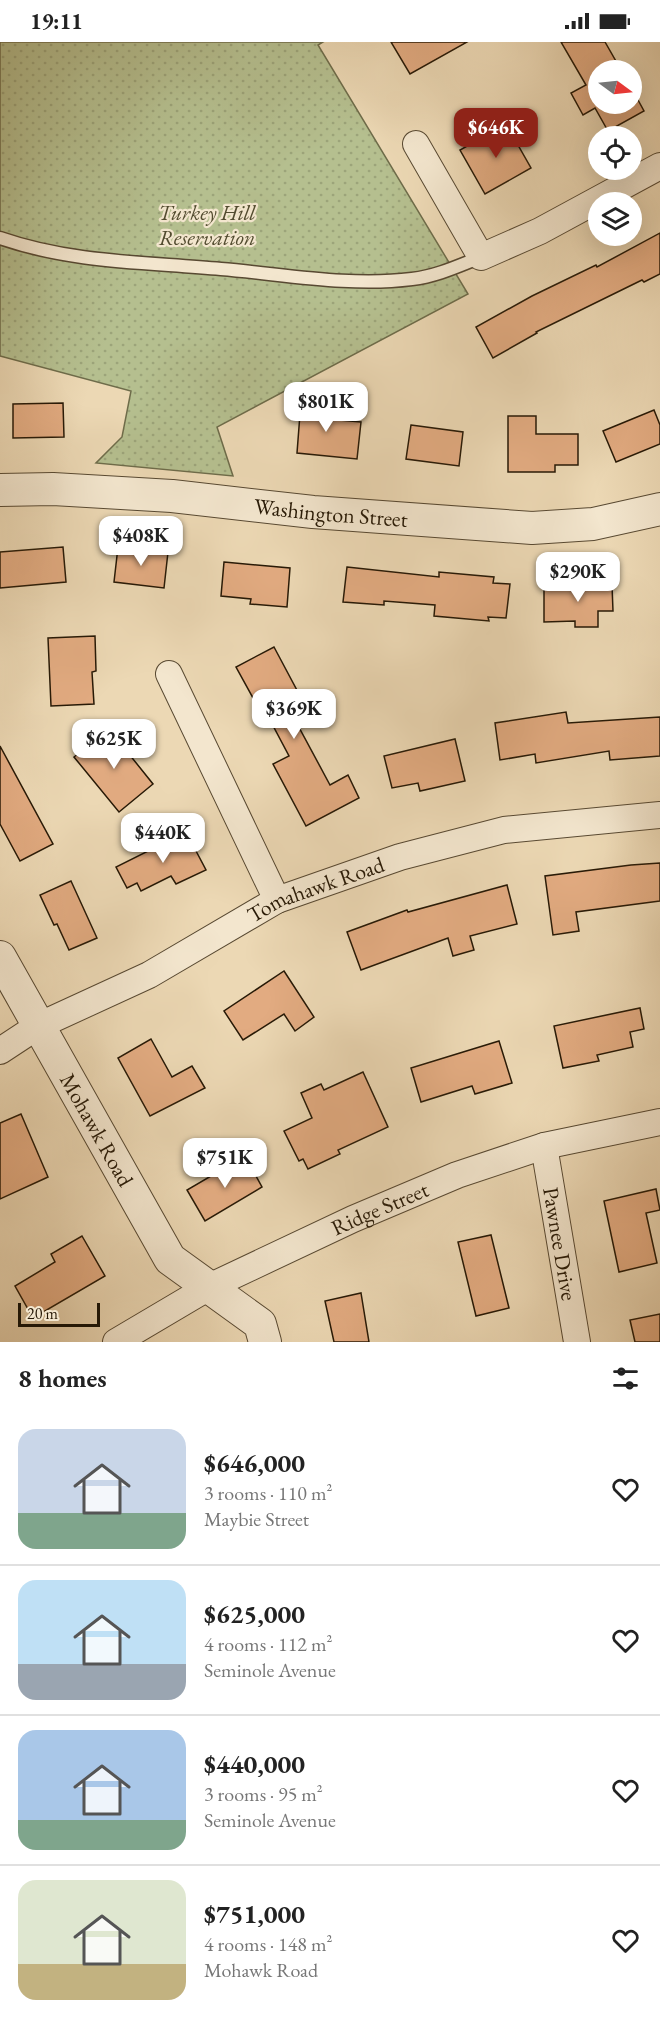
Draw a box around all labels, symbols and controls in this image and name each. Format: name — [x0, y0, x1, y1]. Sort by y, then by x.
text: 19:11 — [30, 7, 83, 36]
north arrow — [588, 60, 642, 114]
map controls — [588, 60, 642, 246]
pin: $646K — [454, 108, 538, 159]
text: $646K — [468, 114, 524, 140]
button: locate — [588, 126, 642, 180]
button: layers — [588, 192, 642, 246]
park label: Turkey Hill Reservation — [158, 198, 256, 252]
pin: $801K — [284, 382, 368, 433]
text: $801K — [298, 388, 354, 414]
street label: Washington Street — [253, 491, 409, 534]
pin: $408K — [99, 516, 183, 567]
text: $408K — [113, 522, 169, 548]
pin: $290K — [536, 552, 620, 603]
text: $290K — [550, 558, 606, 584]
pin: $369K — [252, 689, 336, 740]
text: $369K — [266, 695, 322, 721]
pin: $625K — [72, 719, 156, 770]
text: $625K — [86, 725, 142, 751]
pin: $440K — [121, 813, 205, 864]
text: $440K — [135, 819, 191, 845]
street label: Tomahawk Road — [242, 849, 389, 929]
street label: Mohawk Road — [53, 1068, 141, 1192]
pin: $751K — [183, 1138, 267, 1189]
text: $751K — [197, 1144, 253, 1170]
street label: Ridge Street — [326, 1175, 433, 1242]
street label: Pawnee Drive — [536, 1185, 584, 1303]
scale bar — [18, 1300, 100, 1328]
text: 20 m — [27, 1303, 58, 1324]
text: 8 homes — [18, 1361, 107, 1395]
icon: filters — [609, 1362, 642, 1395]
text: $646,000 — [204, 1446, 305, 1480]
icon: home — [66, 1453, 138, 1525]
icon: heart — [609, 1473, 642, 1506]
text: 3 rooms · 110 m² — [204, 1480, 332, 1506]
text: Maybie Street — [204, 1506, 309, 1532]
text: $625,000 — [204, 1597, 305, 1631]
icon: home — [66, 1604, 138, 1676]
icon: heart — [609, 1624, 642, 1657]
text: 4 rooms · 112 m² — [204, 1631, 332, 1657]
text: Seminole Avenue — [204, 1657, 336, 1683]
text: $440,000 — [204, 1747, 305, 1781]
icon: home — [66, 1754, 138, 1826]
icon: heart — [609, 1774, 642, 1807]
text: 3 rooms · 95 m² — [204, 1781, 323, 1807]
text: Seminole Avenue — [204, 1807, 336, 1833]
text: $751,000 — [204, 1897, 305, 1931]
icon: home — [66, 1904, 138, 1976]
icon: heart — [609, 1924, 642, 1957]
text: 4 rooms · 148 m² — [204, 1931, 332, 1957]
text: Mohawk Road — [204, 1957, 318, 1983]

